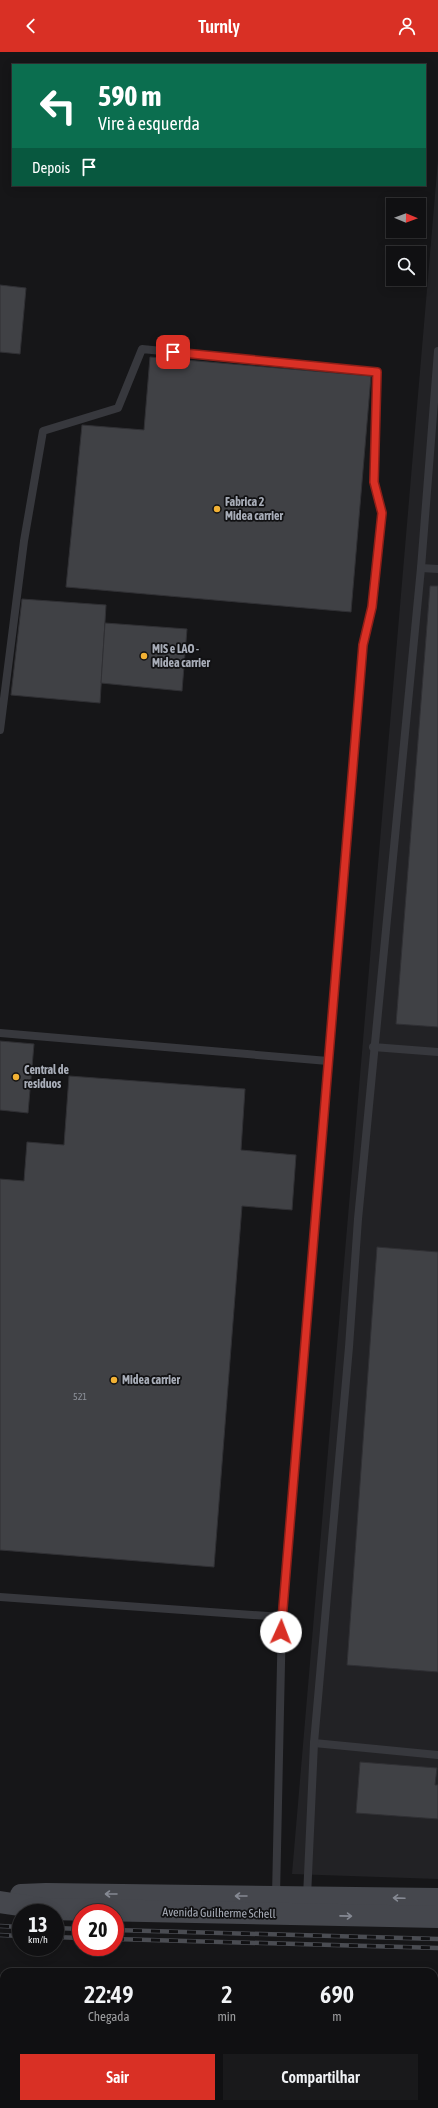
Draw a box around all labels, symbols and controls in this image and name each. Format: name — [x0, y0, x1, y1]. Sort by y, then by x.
icon: back — [20, 15, 42, 37]
icon: person — [396, 15, 418, 37]
text: Turnly — [198, 16, 240, 37]
icon: left — [32, 80, 84, 132]
text: 590 m — [98, 80, 161, 112]
text: Vire à esquerda — [98, 113, 200, 134]
icon: arrive — [78, 156, 100, 178]
text: Depois — [32, 159, 70, 176]
north arrow — [386, 198, 426, 238]
map controls — [386, 198, 426, 286]
button: search — [386, 246, 426, 286]
pin — [156, 335, 190, 369]
icon: arrive — [162, 341, 184, 363]
place label: Fabrica 2 Midea carrier — [225, 495, 283, 523]
marker: Fabrica 2 Midea carrier — [212, 504, 222, 514]
place label: MIS e LAO - Midea carrier — [152, 642, 210, 670]
marker: MIS e LAO - Midea carrier — [139, 651, 149, 661]
place label: Central de residuos — [24, 1063, 70, 1091]
marker: Central de residuos — [11, 1072, 21, 1082]
place label: Midea carrier — [122, 1373, 180, 1387]
marker: Midea carrier — [109, 1375, 119, 1385]
house number: 521 — [73, 1391, 87, 1402]
position arrow — [260, 1611, 302, 1653]
one-way arrow — [105, 1891, 118, 1898]
one-way arrow — [235, 1892, 248, 1900]
one-way arrow — [393, 1894, 406, 1902]
speed limit sign: 20 — [72, 1904, 124, 1956]
street label: Avenida Guilherme Schell — [162, 1905, 277, 1921]
one-way arrow — [339, 1912, 352, 1920]
text: 13 — [29, 1913, 47, 1936]
text: km/h — [28, 1934, 48, 1945]
text: 22:49 — [84, 1981, 133, 2008]
text: 2 — [221, 1981, 232, 2008]
text: 690 — [320, 1981, 354, 2008]
text: Chegada — [88, 2009, 130, 2024]
text: min — [217, 2009, 236, 2024]
text: m — [332, 2009, 342, 2024]
button: Sair — [20, 2054, 215, 2100]
button: Compartilhar — [223, 2054, 418, 2100]

